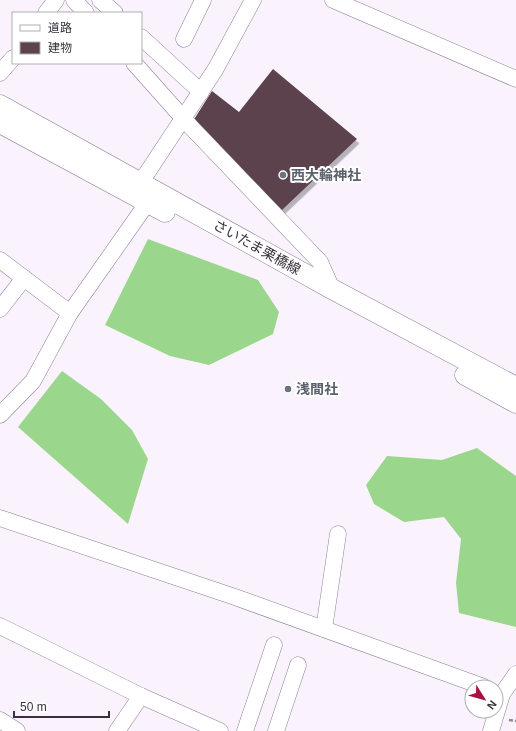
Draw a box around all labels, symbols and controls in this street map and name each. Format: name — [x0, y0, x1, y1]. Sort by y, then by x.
legend — [12, 12, 142, 64]
text: 道路 — [48, 21, 72, 35]
text: 建物 — [48, 41, 72, 55]
place label: 西大輪神社 — [291, 167, 361, 183]
marker: 西大輪神社 — [278, 170, 288, 180]
street label: さいたま栗橋線 — [210, 216, 304, 278]
place label: 浅間社 — [296, 381, 338, 397]
marker: 浅間社 — [283, 384, 293, 394]
north arrow — [464, 679, 504, 719]
scale bar — [14, 693, 109, 719]
text: N — [485, 698, 499, 712]
text: 50 m — [20, 700, 47, 714]

